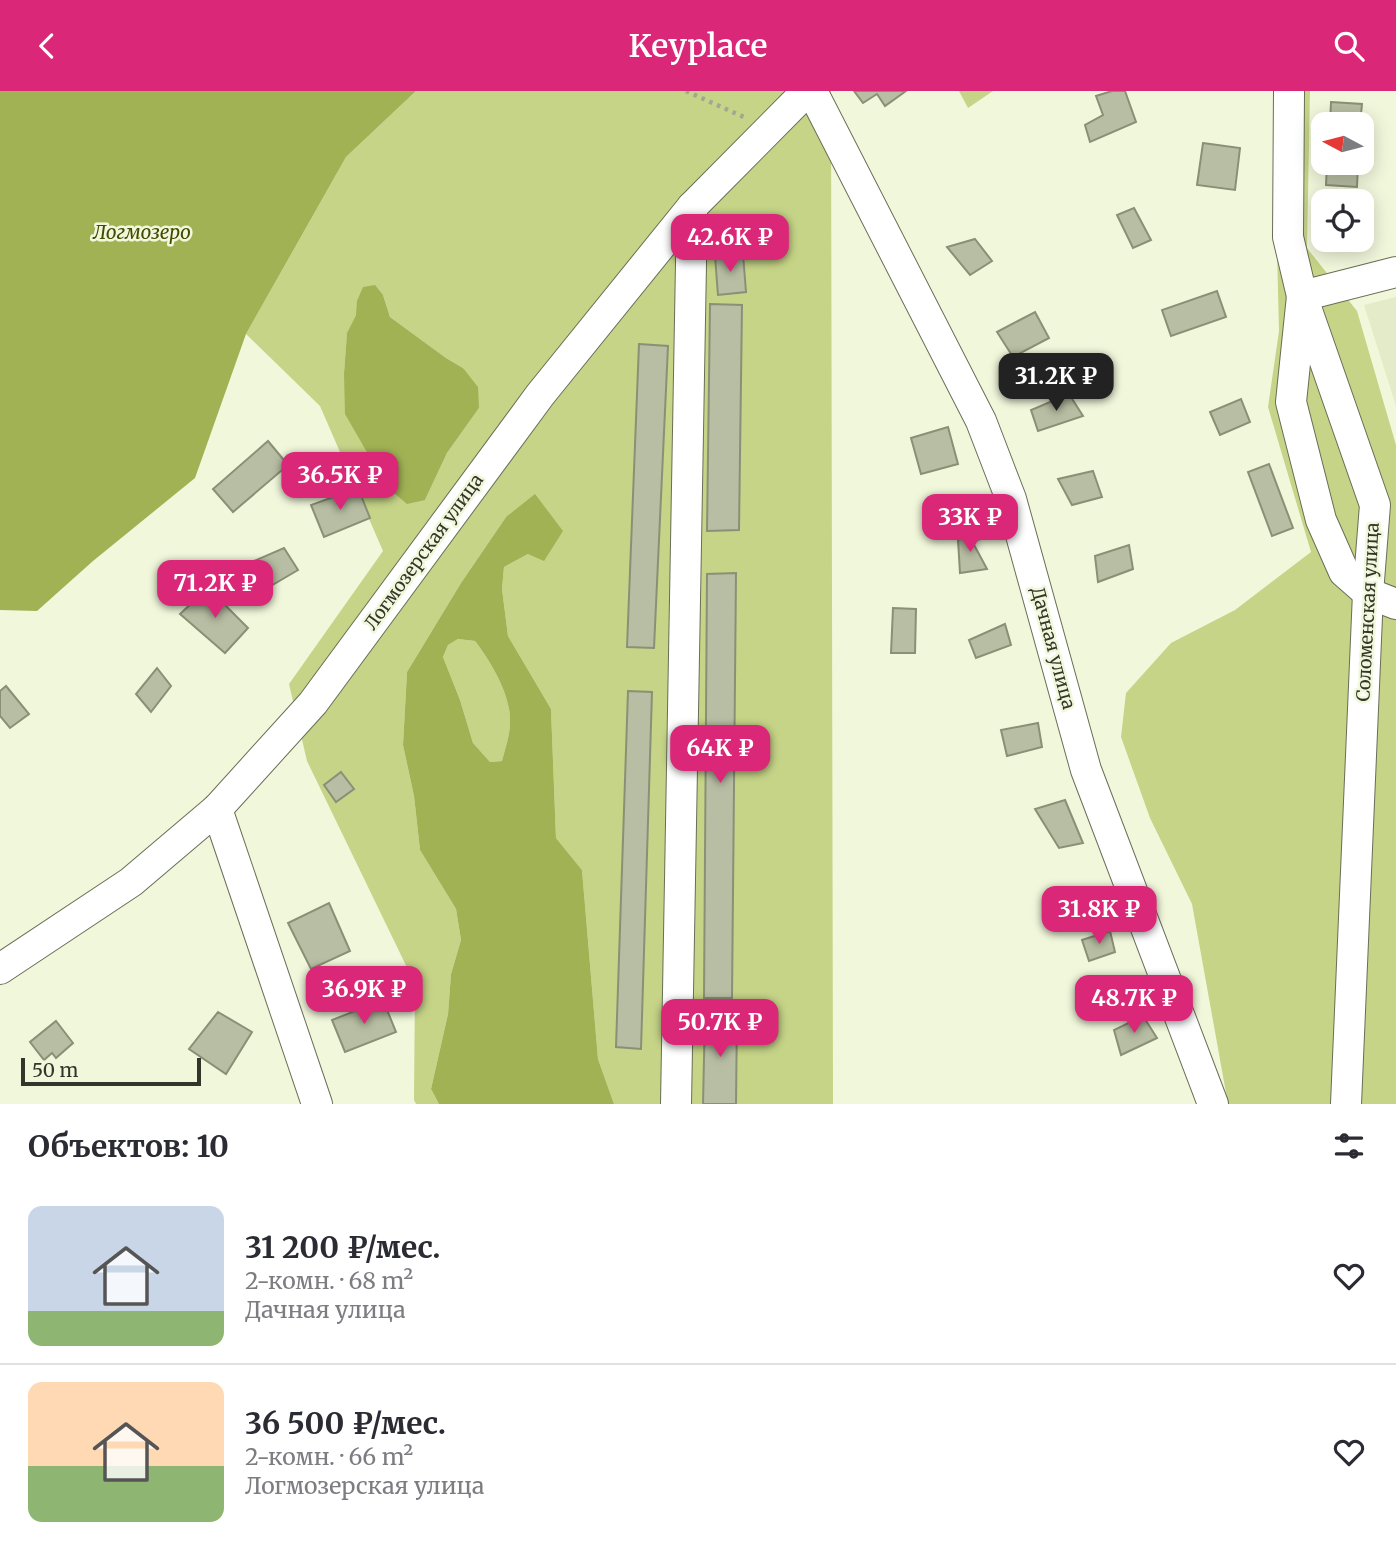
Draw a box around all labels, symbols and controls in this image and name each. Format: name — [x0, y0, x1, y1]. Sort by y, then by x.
text: Keyplace — [629, 26, 767, 66]
icon: back — [28, 27, 66, 65]
icon: search — [1330, 27, 1368, 65]
north arrow — [1311, 112, 1374, 175]
map controls — [1311, 112, 1374, 252]
button: locate — [1311, 189, 1374, 252]
pin: 42.6K ₽ — [665, 215, 795, 274]
water label: Логмозеро — [92, 220, 191, 244]
text: 42.6K ₽ — [687, 222, 773, 251]
pin: 31.2K ₽ — [991, 353, 1121, 413]
text: 31.2K ₽ — [1015, 361, 1097, 390]
pin: 36.5K ₽ — [275, 453, 405, 512]
text: 36.5K ₽ — [297, 460, 383, 489]
street label: Логмозерская улица — [359, 469, 488, 634]
pin: 33K ₽ — [921, 495, 1019, 554]
text: 33K ₽ — [938, 502, 1002, 531]
street label: Соломенская улица — [1351, 522, 1384, 702]
pin: 71.2K ₽ — [150, 561, 280, 620]
text: 71.2K ₽ — [173, 568, 257, 597]
street label: Дачная улица — [1026, 584, 1081, 712]
pin: 64K ₽ — [671, 725, 769, 785]
text: 64K ₽ — [686, 733, 754, 762]
pin: 31.8K ₽ — [1034, 887, 1164, 946]
text: 31.8K ₽ — [1058, 894, 1140, 923]
pin: 36.9K ₽ — [299, 967, 429, 1026]
text: 36.9K ₽ — [322, 974, 406, 1003]
pin: 48.7K ₽ — [1069, 975, 1199, 1035]
text: 48.7K ₽ — [1091, 983, 1177, 1012]
pin: 50.7K ₽ — [655, 999, 785, 1059]
text: 50.7K ₽ — [677, 1007, 763, 1036]
scale bar — [21, 1055, 201, 1087]
text: 50 m — [32, 1058, 78, 1082]
text: Объектов: 10 — [28, 1127, 229, 1165]
icon: filters — [1330, 1127, 1368, 1165]
text: 31 200 ₽/мес. — [245, 1228, 441, 1266]
icon: home — [84, 1234, 168, 1318]
icon: heart — [1330, 1257, 1368, 1295]
text: 2-комн. · 68 m² — [245, 1266, 413, 1295]
text: Дачная улица — [245, 1295, 406, 1324]
text: 36 500 ₽/мес. — [245, 1404, 446, 1442]
icon: home — [84, 1410, 168, 1494]
icon: heart — [1330, 1433, 1368, 1471]
text: 2-комн. · 66 m² — [245, 1442, 413, 1471]
text: Логмозерская улица — [245, 1471, 484, 1500]

